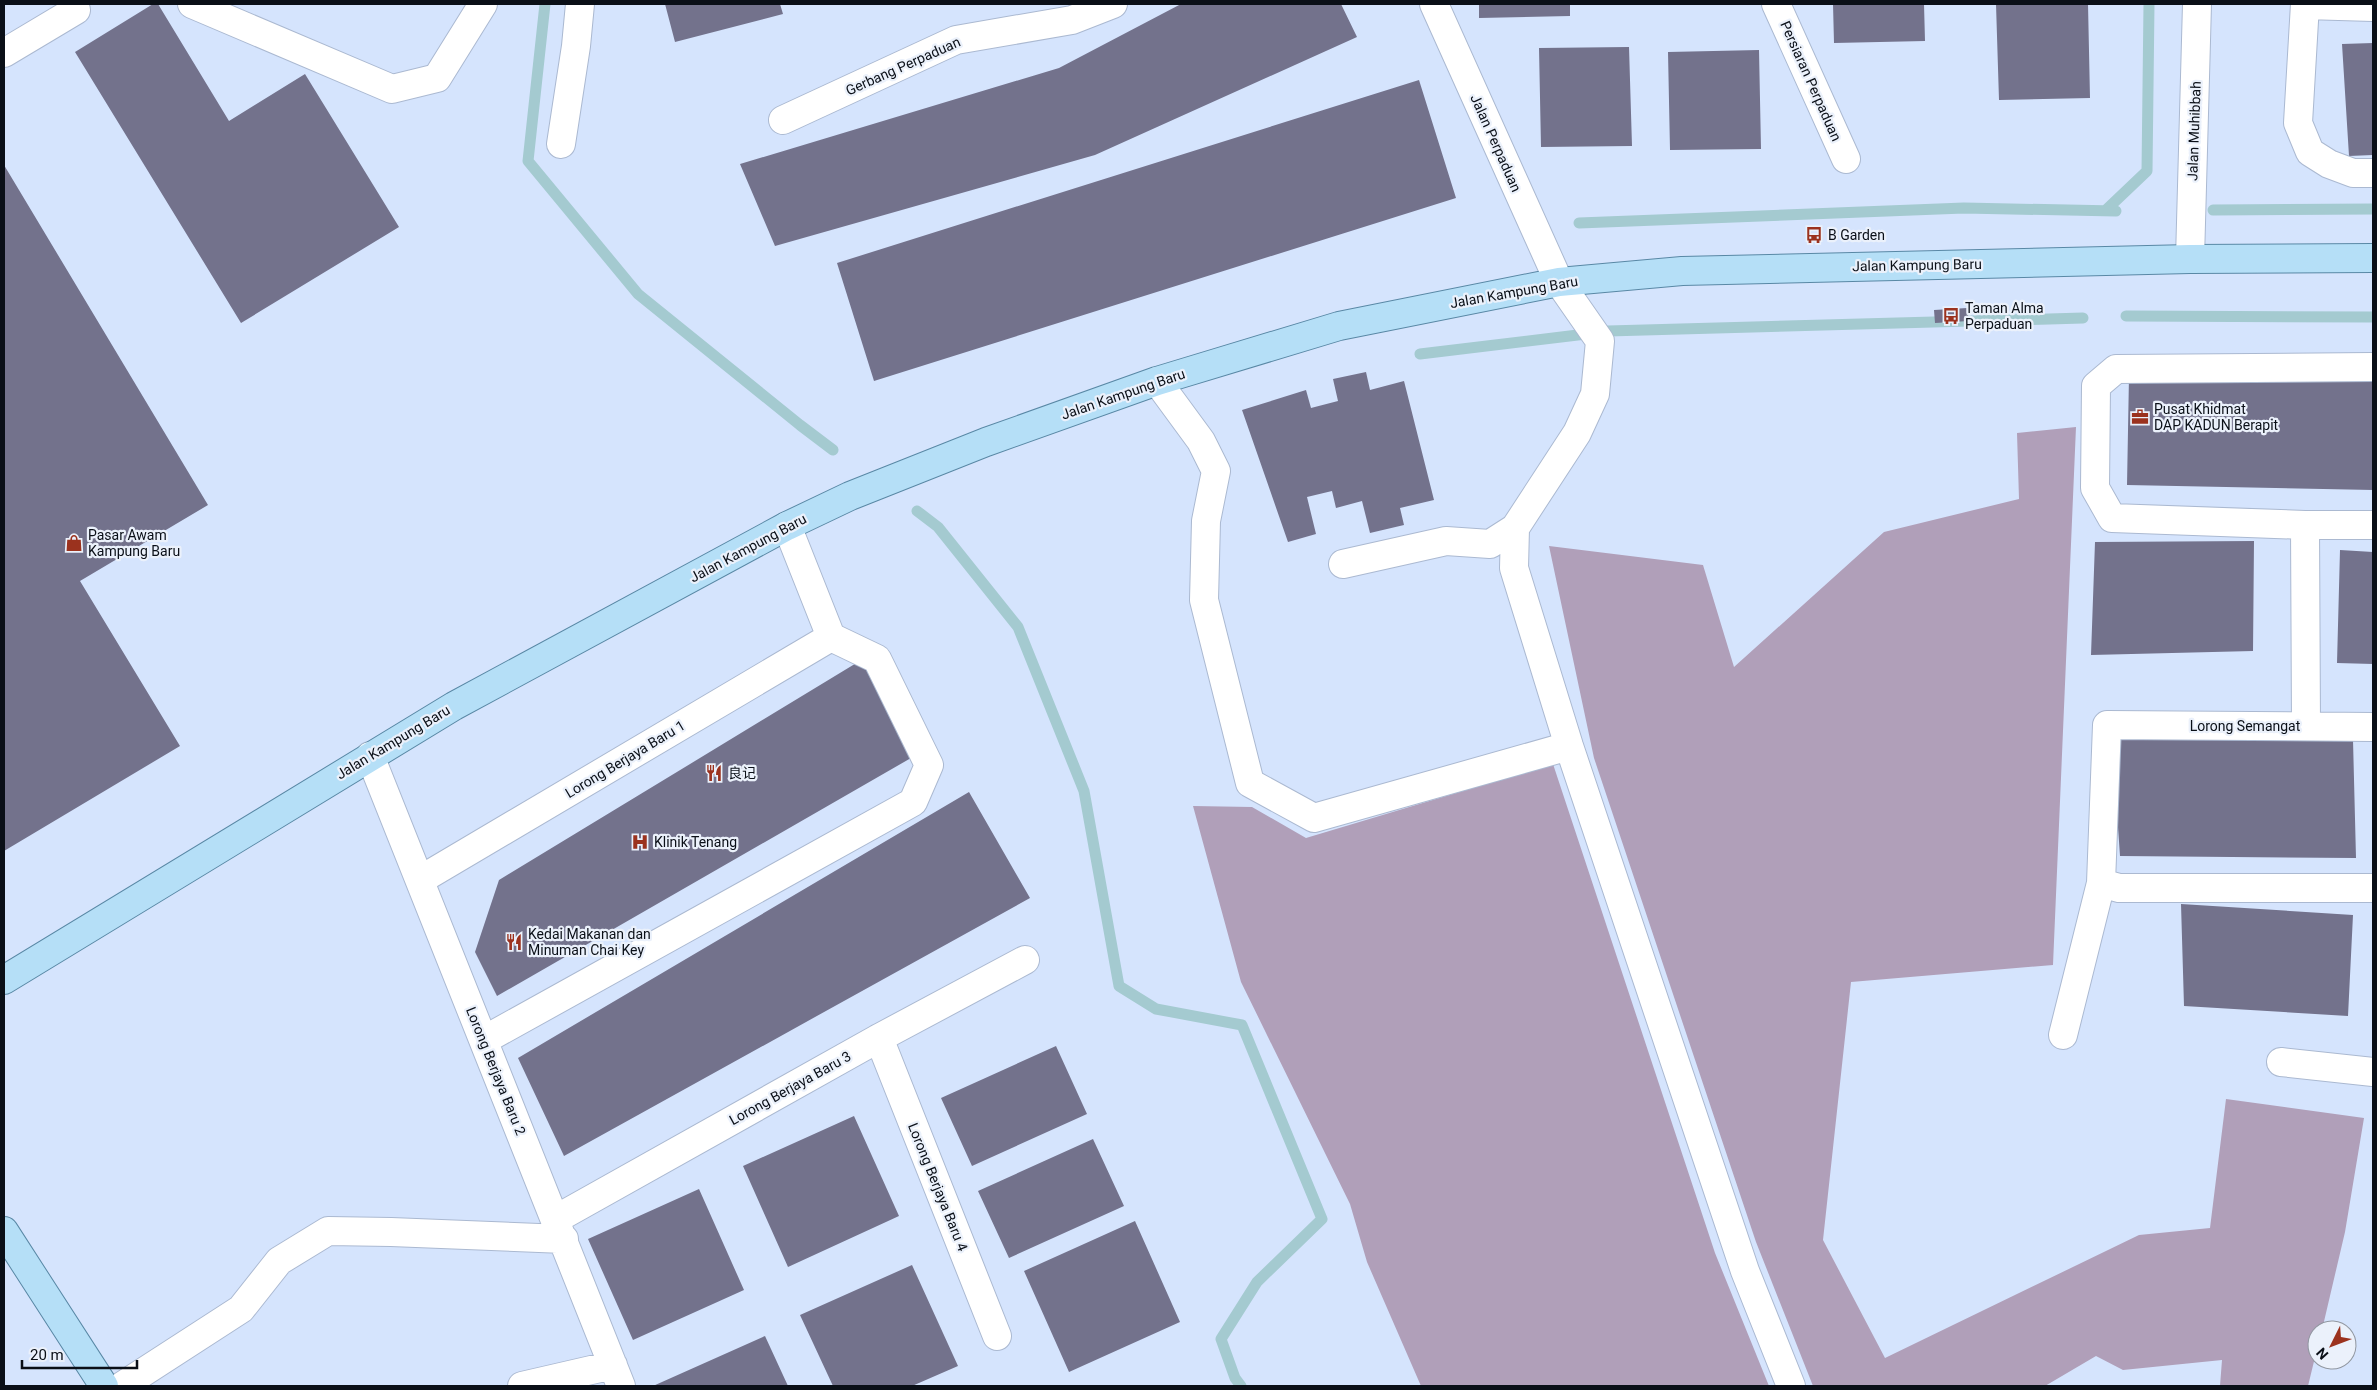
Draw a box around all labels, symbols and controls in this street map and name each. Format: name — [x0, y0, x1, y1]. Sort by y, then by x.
street label: Persiaran Perpaduan — [1777, 18, 1845, 144]
street label: Gerbang Perpaduan — [843, 34, 963, 98]
street label: Jalan Muhibbah — [2184, 81, 2204, 181]
street label: Jalan Perpaduan — [1467, 92, 1525, 194]
bus stop icon: B Garden — [1804, 225, 1824, 245]
place label: B Garden — [1828, 227, 1885, 243]
street label: Jalan Kampung Baru — [1852, 256, 1982, 274]
street label: Jalan Kampung Baru — [1449, 273, 1579, 311]
place label: Taman Alma Perpaduan — [1965, 300, 2044, 332]
bus stop icon: Taman Alma Perpaduan — [1941, 306, 1961, 326]
street label: Jalan Kampung Baru — [1059, 365, 1187, 423]
place label: Pusat Khidmat DAP KADUN Berapit — [2154, 401, 2279, 433]
office icon: Pusat Khidmat DAP KADUN Berapit — [2130, 407, 2150, 427]
street label: Jalan Kampung Baru — [687, 510, 809, 586]
place label: Pasar Awam Kampung Baru — [88, 527, 180, 559]
shop icon: Pasar Awam Kampung Baru — [64, 533, 84, 553]
street label: Jalan Kampung Baru — [333, 702, 453, 782]
street label: Lorong Berjaya Baru 1 — [562, 717, 688, 801]
street label: Lorong Semangat — [2190, 718, 2301, 734]
restaurant icon: 良记 — [704, 763, 724, 783]
place label: 良记 — [728, 765, 756, 781]
hospital icon: Klinik Tenang — [630, 832, 650, 852]
place label: Klinik Tenang — [654, 834, 737, 850]
place label: Kedai Makanan dan Minuman Chai Key — [528, 926, 651, 958]
restaurant icon: Kedai Makanan dan Minuman Chai Key — [504, 932, 524, 952]
street label: Lorong Berjaya Baru 2 — [463, 1005, 529, 1137]
street label: Lorong Berjaya Baru 3 — [726, 1048, 854, 1128]
street label: Lorong Berjaya Baru 4 — [905, 1121, 971, 1253]
north arrow — [2307, 1320, 2357, 1370]
scale bar — [22, 1338, 138, 1370]
text: N — [2313, 1345, 2332, 1363]
text: 20 m — [30, 1346, 64, 1364]

